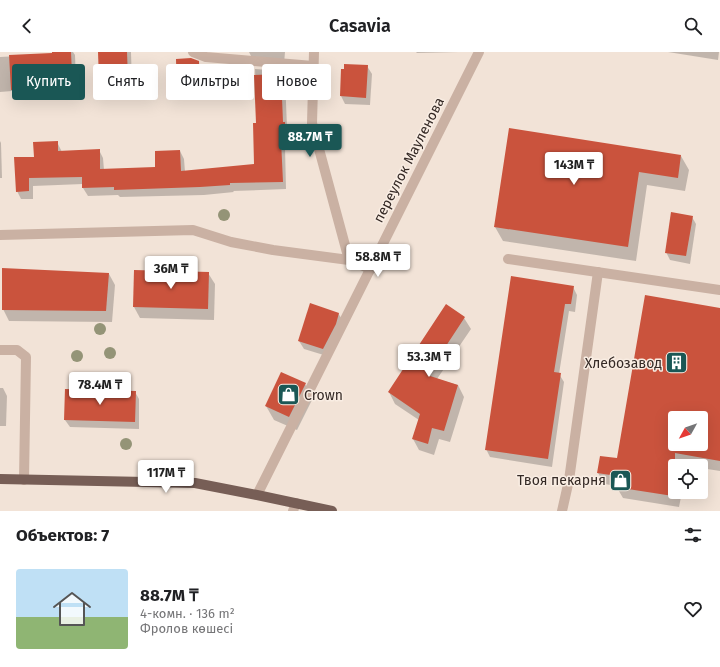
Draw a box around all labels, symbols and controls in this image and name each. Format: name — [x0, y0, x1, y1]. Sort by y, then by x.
icon: back — [16, 15, 38, 37]
text: Casavia — [329, 15, 391, 37]
icon: search — [682, 15, 704, 37]
chip: Купить — [12, 64, 85, 100]
chip: Снять — [93, 64, 158, 100]
chip: Фильтры — [166, 64, 254, 100]
chip: Новое — [262, 64, 331, 100]
street label: переулок Мауленова — [370, 95, 448, 225]
pin: 88.7M ₸ — [273, 124, 347, 158]
text: 88.7M ₸ — [288, 129, 332, 144]
pin: 143M ₸ — [541, 152, 607, 186]
text: 143M ₸ — [554, 157, 594, 172]
pin: 58.8M ₸ — [341, 244, 415, 278]
text: 58.8M ₸ — [355, 249, 401, 264]
pin: 36M ₸ — [143, 256, 199, 290]
text: 36M ₸ — [154, 261, 188, 276]
pin: 53.3M ₸ — [392, 344, 466, 378]
text: 53.3M ₸ — [407, 349, 451, 364]
building icon: Хлебозавод — [664, 350, 690, 376]
place label: Хлебозавод — [585, 355, 662, 372]
pin: 78.4M ₸ — [63, 372, 137, 406]
text: 78.4M ₸ — [78, 377, 122, 392]
shop icon: Crown — [275, 382, 301, 408]
place label: Crown — [304, 387, 343, 404]
north arrow — [668, 411, 708, 451]
map controls — [668, 411, 708, 499]
button: locate — [668, 459, 708, 499]
pin: 117M ₸ — [133, 460, 199, 494]
text: 117M ₸ — [147, 465, 185, 480]
shop icon: Твоя пекарня — [608, 467, 634, 493]
place label: Твоя пекарня — [517, 472, 606, 489]
icon: filters — [682, 524, 704, 546]
text: Объектов: 7 — [16, 525, 109, 546]
icon: home — [48, 585, 96, 633]
text: 88.7M ₸ — [140, 585, 198, 606]
icon: heart — [682, 598, 704, 620]
text: 4-комн. · 136 m² — [140, 606, 235, 621]
text: Фролов көшесі — [140, 621, 233, 636]

